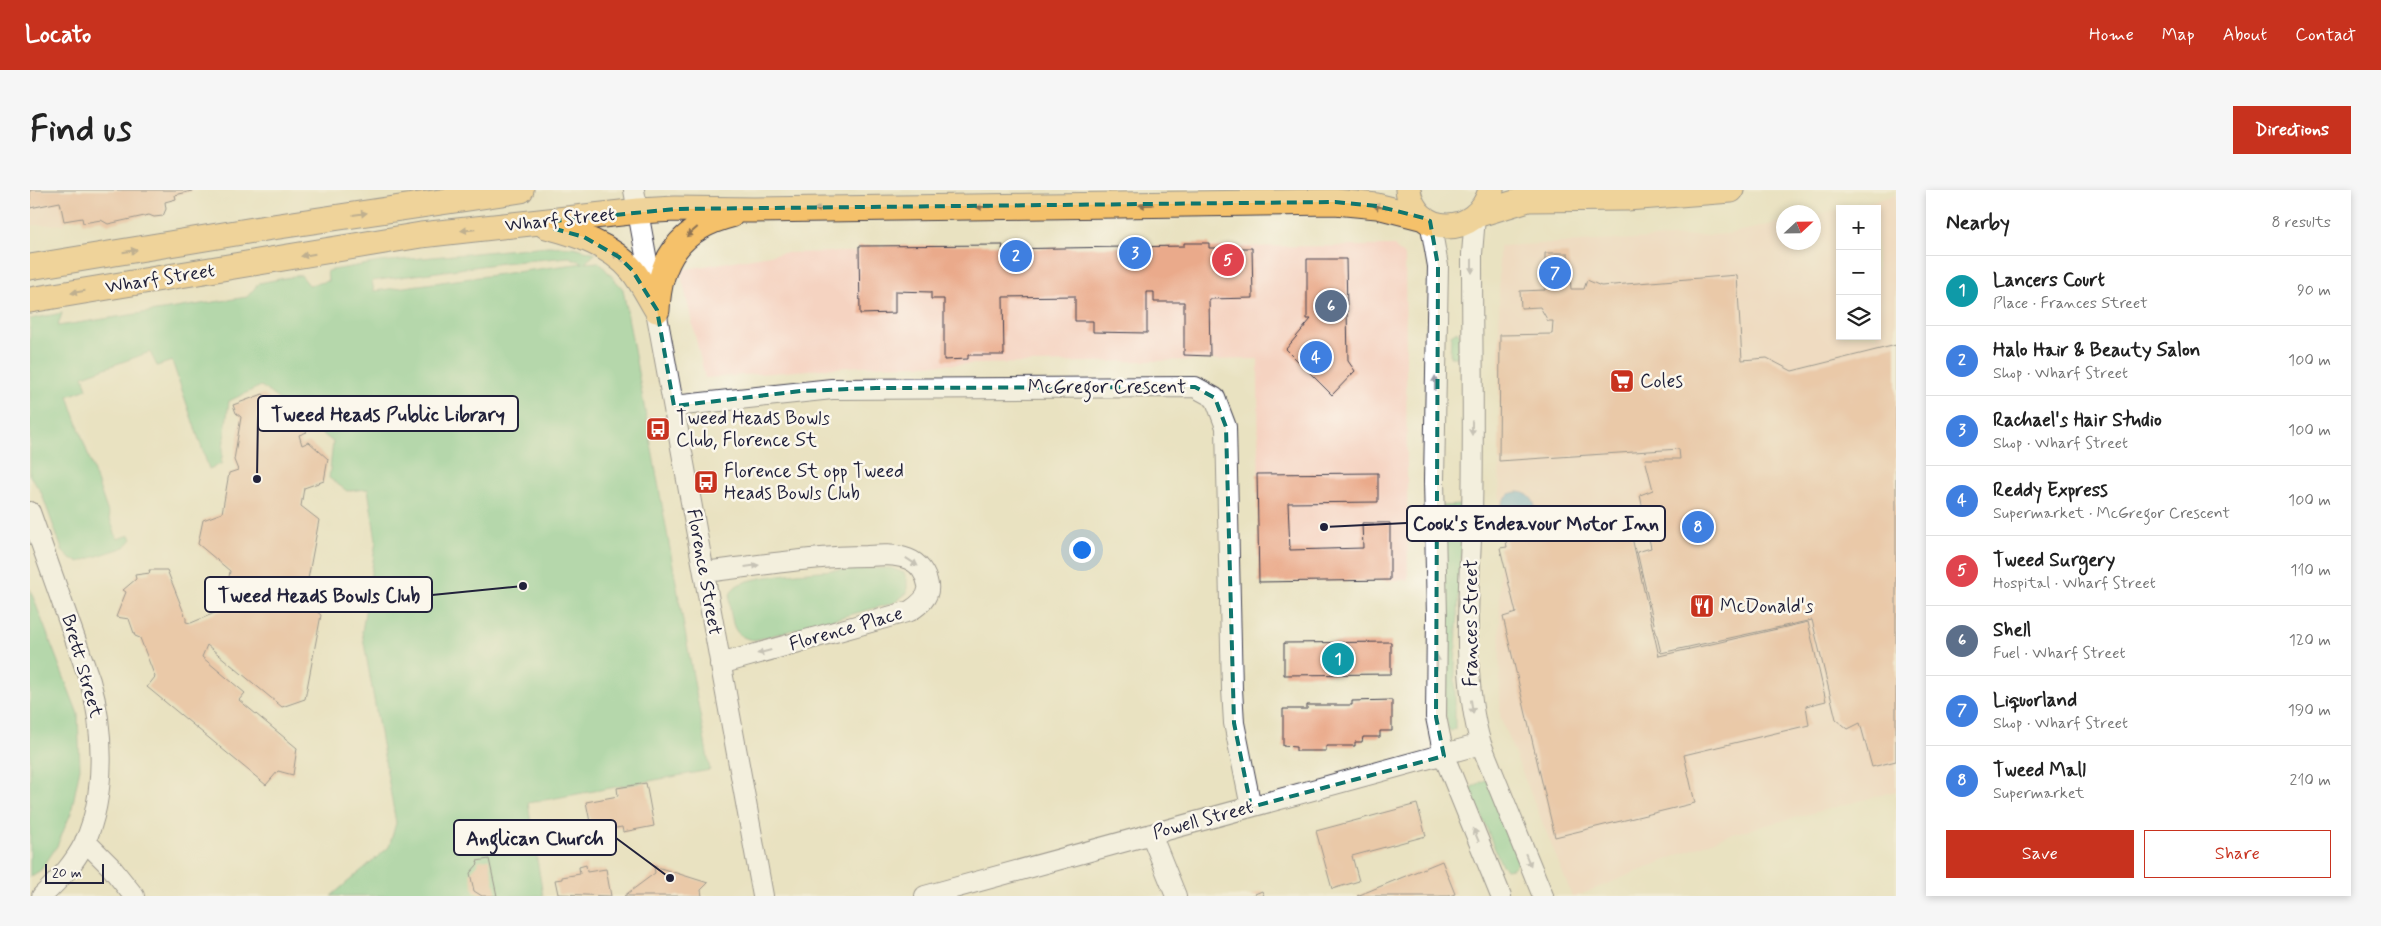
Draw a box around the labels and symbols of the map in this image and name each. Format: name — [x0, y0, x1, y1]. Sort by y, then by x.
one-way arrow — [1138, 201, 1154, 209]
street label: Wharf Street — [504, 202, 616, 238]
one-way arrow — [975, 203, 991, 211]
one-way arrow — [1372, 203, 1387, 211]
one-way arrow — [813, 205, 829, 213]
north arrow — [1776, 205, 1821, 250]
one-way arrow — [352, 210, 368, 218]
one-way arrow — [460, 226, 476, 234]
one-way arrow — [687, 226, 699, 238]
pin: 3 — [1119, 234, 1151, 272]
pin: 2 — [1000, 237, 1032, 275]
pin: 5 — [1212, 241, 1244, 279]
one-way arrow — [122, 246, 138, 254]
one-way arrow — [300, 251, 316, 259]
one-way arrow — [612, 252, 625, 263]
pin: 7 — [1539, 254, 1571, 292]
street label: Wharf Street — [103, 258, 217, 300]
one-way arrow — [1468, 258, 1476, 274]
pin: 6 — [1315, 287, 1347, 325]
one-way arrow — [70, 288, 86, 296]
pin: 4 — [1300, 338, 1332, 376]
supermarket icon: Coles — [1609, 368, 1635, 394]
place label: Coles — [1640, 369, 1683, 394]
one-way arrow — [1432, 374, 1440, 390]
street label: McGregor Crescent — [1028, 375, 1186, 403]
callout: Tweed Heads Public Library — [258, 396, 518, 431]
text: Tweed Heads Public Library — [271, 402, 505, 429]
place label: Tweed Heads Bowls Club, Florence St — [676, 406, 831, 453]
bus stop icon: Tweed Heads Bowls Club, Florence St — [645, 416, 671, 442]
one-way arrow — [1468, 421, 1476, 437]
place label: Florence St opp Tweed Heads Bowls Club — [724, 459, 904, 506]
bus stop icon: Florence St opp Tweed Heads Bowls Club — [693, 469, 719, 495]
callout: Cook's Endeavour Motor Inn — [1407, 506, 1665, 541]
street label: Florence Street — [681, 507, 727, 637]
pin: 8 — [1682, 508, 1714, 546]
text: Cook's Endeavour Motor Inn — [1413, 511, 1659, 538]
your location — [1069, 537, 1095, 563]
one-way arrow — [905, 558, 919, 567]
street label: Frances Street — [1459, 559, 1484, 687]
one-way arrow — [745, 562, 761, 570]
callout: Tweed Heads Bowls Club — [205, 577, 432, 612]
text: Tweed Heads Bowls Club — [218, 583, 420, 610]
restaurant icon: McDonald's — [1689, 593, 1715, 619]
place label: McDonald's — [1720, 594, 1814, 619]
street label: Florence Place — [786, 601, 906, 657]
street label: Brett Street — [55, 611, 109, 721]
pin: 1 — [1322, 640, 1354, 678]
one-way arrow — [756, 649, 771, 657]
one-way arrow — [1433, 654, 1441, 670]
one-way arrow — [1469, 700, 1477, 716]
street label: Powell Street — [1150, 795, 1256, 845]
callout: Anglican Church — [454, 820, 616, 855]
text: Anglican Church — [466, 826, 604, 855]
one-way arrow — [1472, 827, 1480, 842]
one-way arrow — [1525, 852, 1532, 867]
scale bar — [45, 861, 104, 884]

